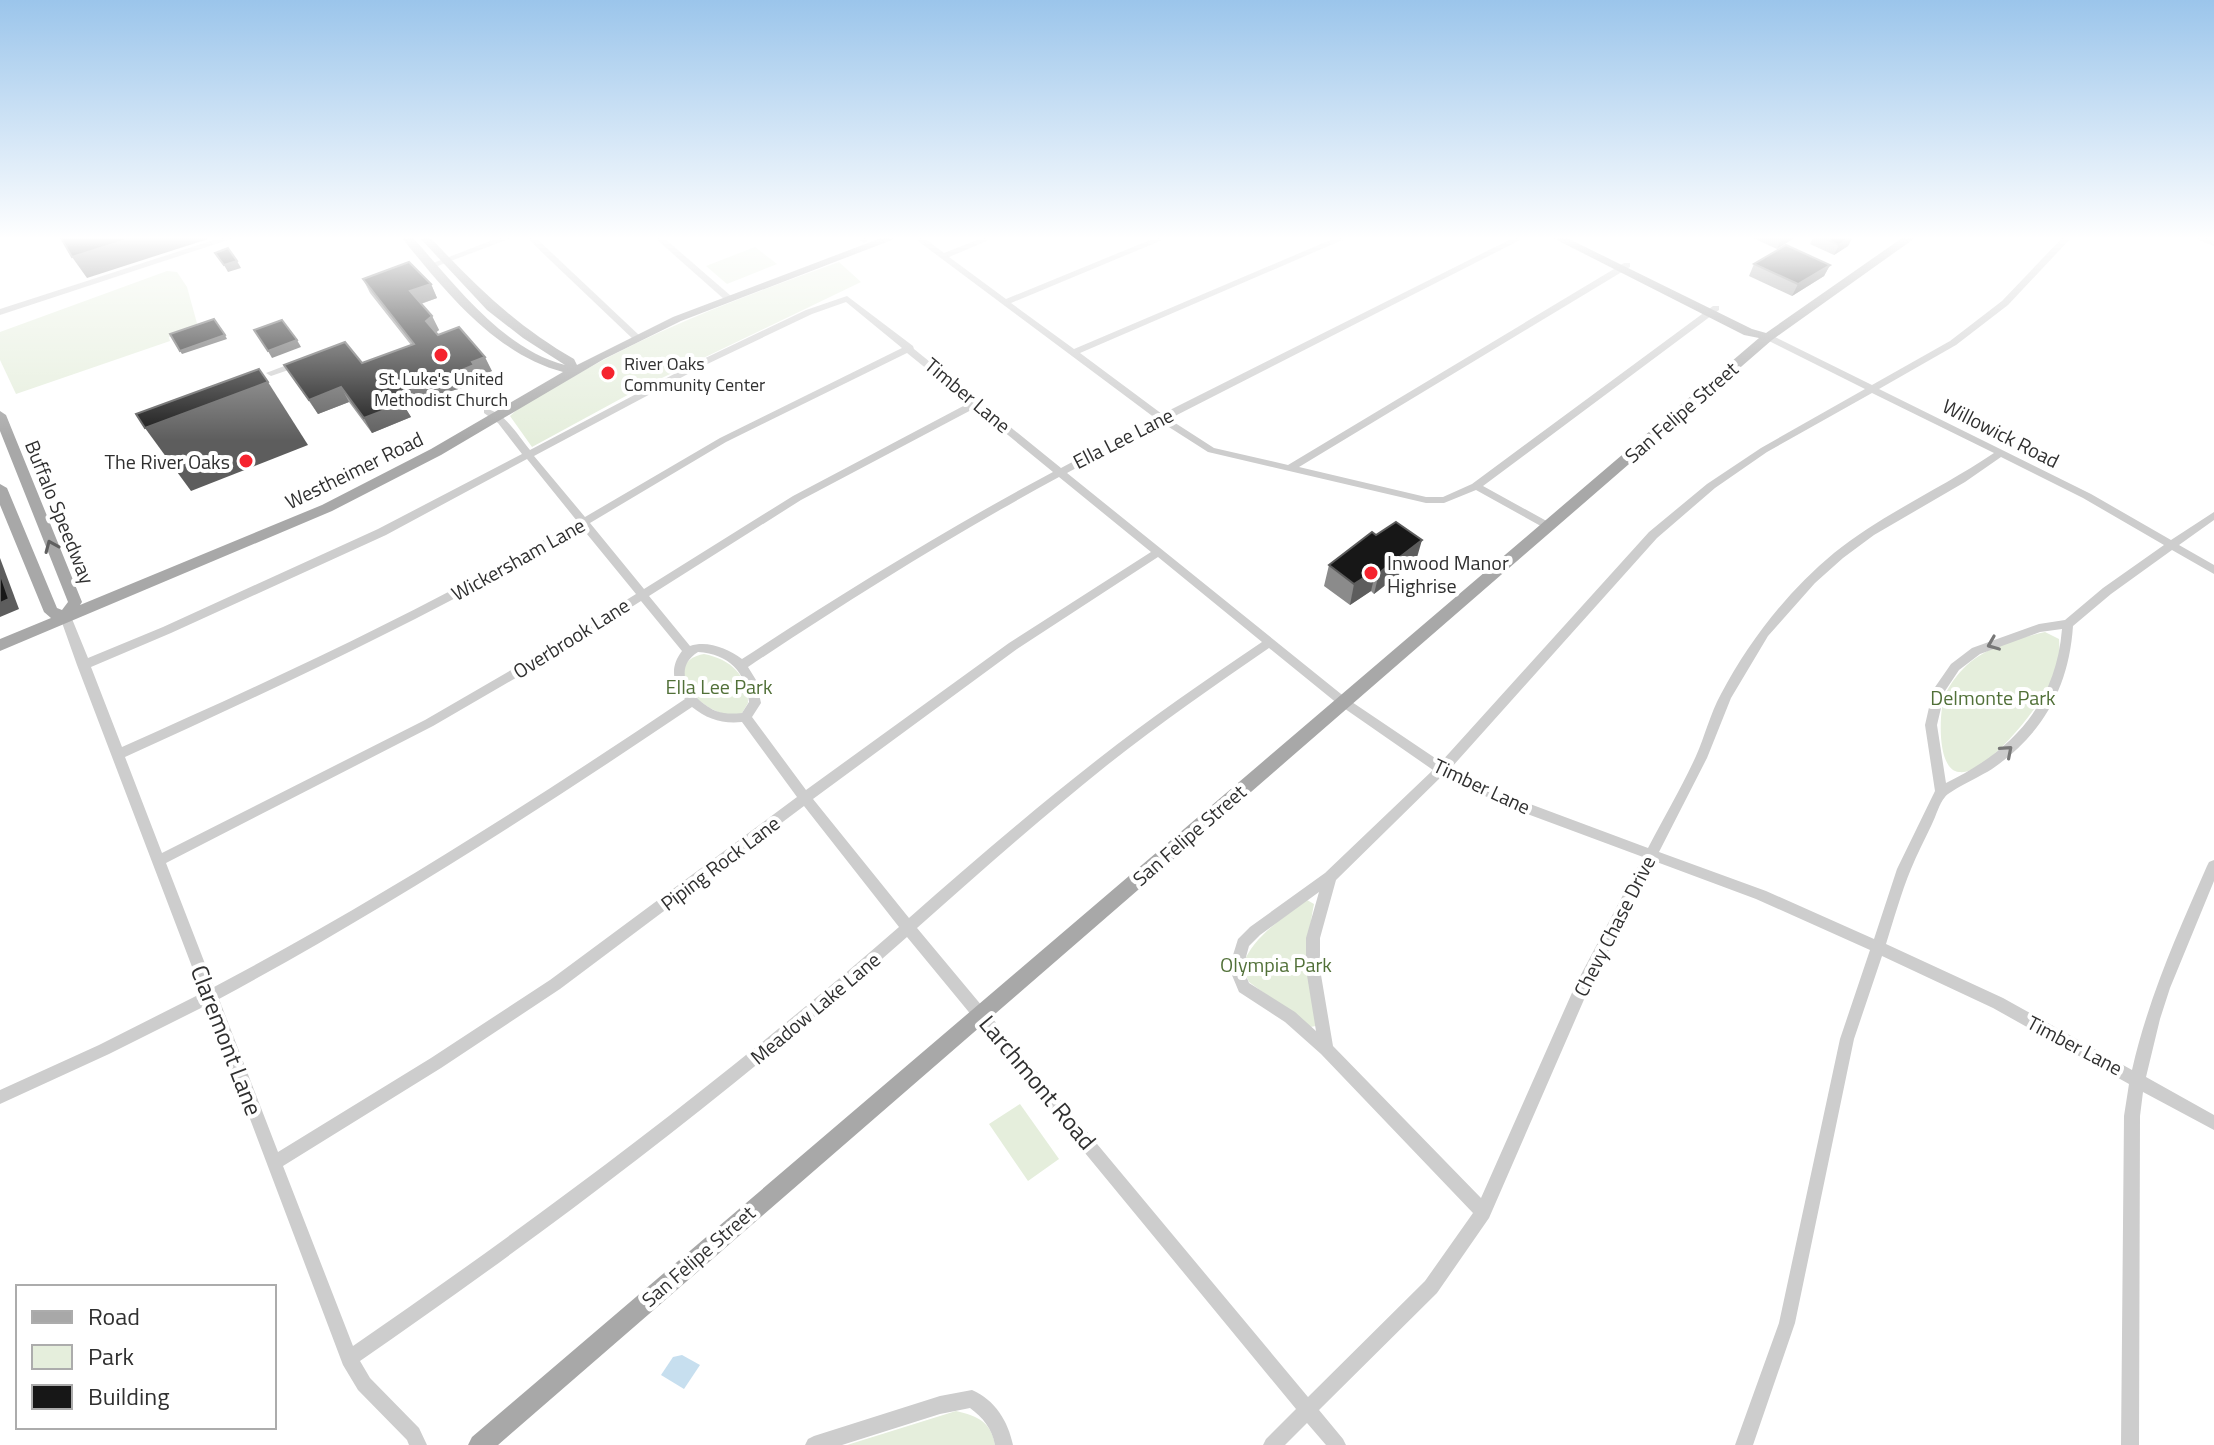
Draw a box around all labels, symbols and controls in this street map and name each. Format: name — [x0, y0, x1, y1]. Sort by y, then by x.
marker: St. Luke's United Methodist Church — [432, 346, 450, 364]
place label: River Oaks Community Center — [624, 350, 765, 398]
street label: Timber Lane — [918, 350, 1018, 440]
street label: San Felipe Street — [1617, 354, 1745, 470]
marker: River Oaks Community Center — [599, 364, 617, 382]
place label: St. Luke's United Methodist Church — [374, 365, 508, 413]
street label: Willowick Road — [1937, 390, 2065, 476]
street label: Ella Lee Lane — [1067, 399, 1179, 477]
street label: Westheimer Road — [280, 423, 428, 517]
street label: Buffalo Speedway — [17, 435, 103, 589]
place label: The River Oaks — [105, 446, 230, 477]
marker: The River Oaks — [237, 452, 255, 470]
street label: Wickersham Lane — [445, 509, 591, 609]
one-way arrow — [45, 540, 61, 554]
place label: Inwood Manor Highrise — [1387, 547, 1509, 601]
marker: Inwood Manor Highrise — [1362, 564, 1380, 582]
street label: Overbrook Lane — [507, 590, 635, 686]
one-way arrow — [1987, 634, 2001, 651]
park label: Ella Lee Park — [665, 671, 773, 702]
park label: Delmonte Park — [1930, 682, 2056, 713]
one-way arrow — [1997, 746, 2012, 761]
street label: Timber Lane — [1428, 750, 1536, 822]
street label: San Felipe Street — [1125, 777, 1253, 893]
street label: Piping Rock Lane — [654, 808, 786, 918]
street label: Chevy Chase Drive — [1565, 850, 1663, 1002]
street label: Meadow Lake Lane — [743, 944, 887, 1072]
park label: Olympia Park — [1220, 949, 1332, 980]
street label: Claremont Lane — [182, 960, 272, 1120]
street label: Larchmont Road — [971, 1007, 1105, 1157]
street label: Timber Lane — [2022, 1007, 2128, 1083]
street label: San Felipe Street — [634, 1198, 762, 1314]
legend — [16, 1285, 276, 1429]
text: Road — [88, 1298, 140, 1334]
text: Park — [88, 1338, 134, 1374]
text: Building — [88, 1378, 170, 1414]

